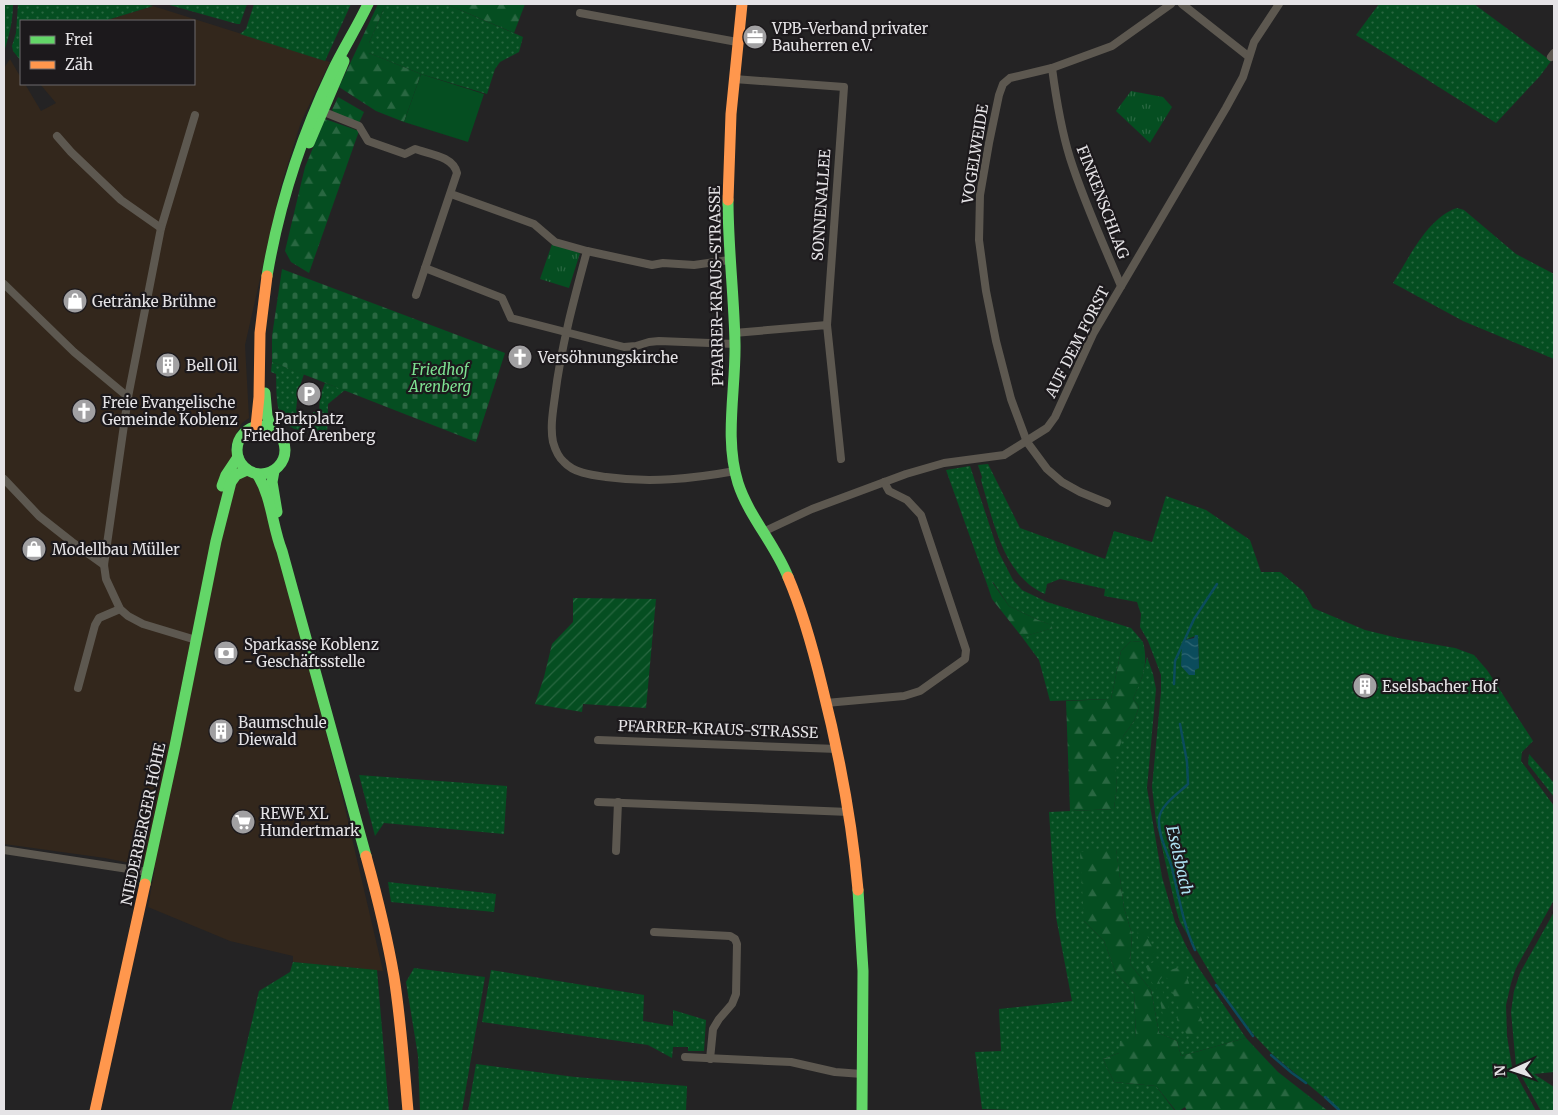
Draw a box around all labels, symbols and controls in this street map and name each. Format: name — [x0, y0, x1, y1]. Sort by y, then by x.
place label: VPB-Verband privater Bauherren e.V. — [771, 19, 929, 55]
legend — [20, 20, 195, 85]
office icon: VPB-Verband privater Bauherren e.V. — [742, 24, 768, 50]
text: Frei — [65, 30, 93, 49]
text: Zäh — [65, 55, 93, 74]
street label: VOGELWEIDE — [958, 102, 992, 206]
street label: FINKENSCHLAG — [1073, 143, 1133, 262]
street label: SONNENALLEE — [808, 148, 834, 262]
street label: PFARRER-KRAUS-STRASSE — [705, 185, 727, 386]
street label: AUF DEM FORST — [1040, 283, 1113, 402]
shop icon: Getränke Brühne — [62, 288, 88, 314]
place label: Getränke Brühne — [92, 292, 216, 311]
church icon: Versöhnungskirche — [507, 344, 533, 370]
place label: Versöhnungskirche — [537, 348, 678, 367]
building icon: Bell Oil — [155, 352, 181, 378]
place label: Bell Oil — [186, 356, 238, 375]
park label: Friedhof Arenberg — [408, 360, 471, 396]
parking icon: Parkplatz Friedhof Arenberg — [296, 381, 322, 407]
place label: Freie Evangelische Gemeinde Koblenz — [102, 393, 238, 429]
church icon: Freie Evangelische Gemeinde Koblenz — [71, 398, 97, 424]
place label: Parkplatz Friedhof Arenberg — [243, 409, 375, 445]
shop icon: Modellbau Müller — [21, 536, 47, 562]
place label: Modellbau Müller — [52, 540, 180, 559]
place label: Sparkasse Koblenz - Geschäftsstelle — [244, 635, 379, 671]
bank icon: Sparkasse Koblenz - Geschäftsstelle — [213, 640, 239, 666]
building icon: Eselsbacher Hof — [1352, 673, 1378, 699]
place label: Eselsbacher Hof — [1382, 677, 1499, 696]
place label: Baumschule Diewald — [238, 713, 327, 749]
street label: PFARRER-KRAUS-STRASSE — [618, 716, 819, 742]
building icon: Baumschule Diewald — [208, 718, 234, 744]
street label: NIEDERBERGER HÖHE — [116, 740, 170, 907]
place label: REWE XL Hundertmark — [260, 804, 360, 840]
supermarket icon: REWE XL Hundertmark — [230, 809, 256, 835]
water label: Eselsbach — [1162, 823, 1198, 897]
north arrow — [1488, 1045, 1538, 1095]
text: N — [1491, 1065, 1509, 1077]

